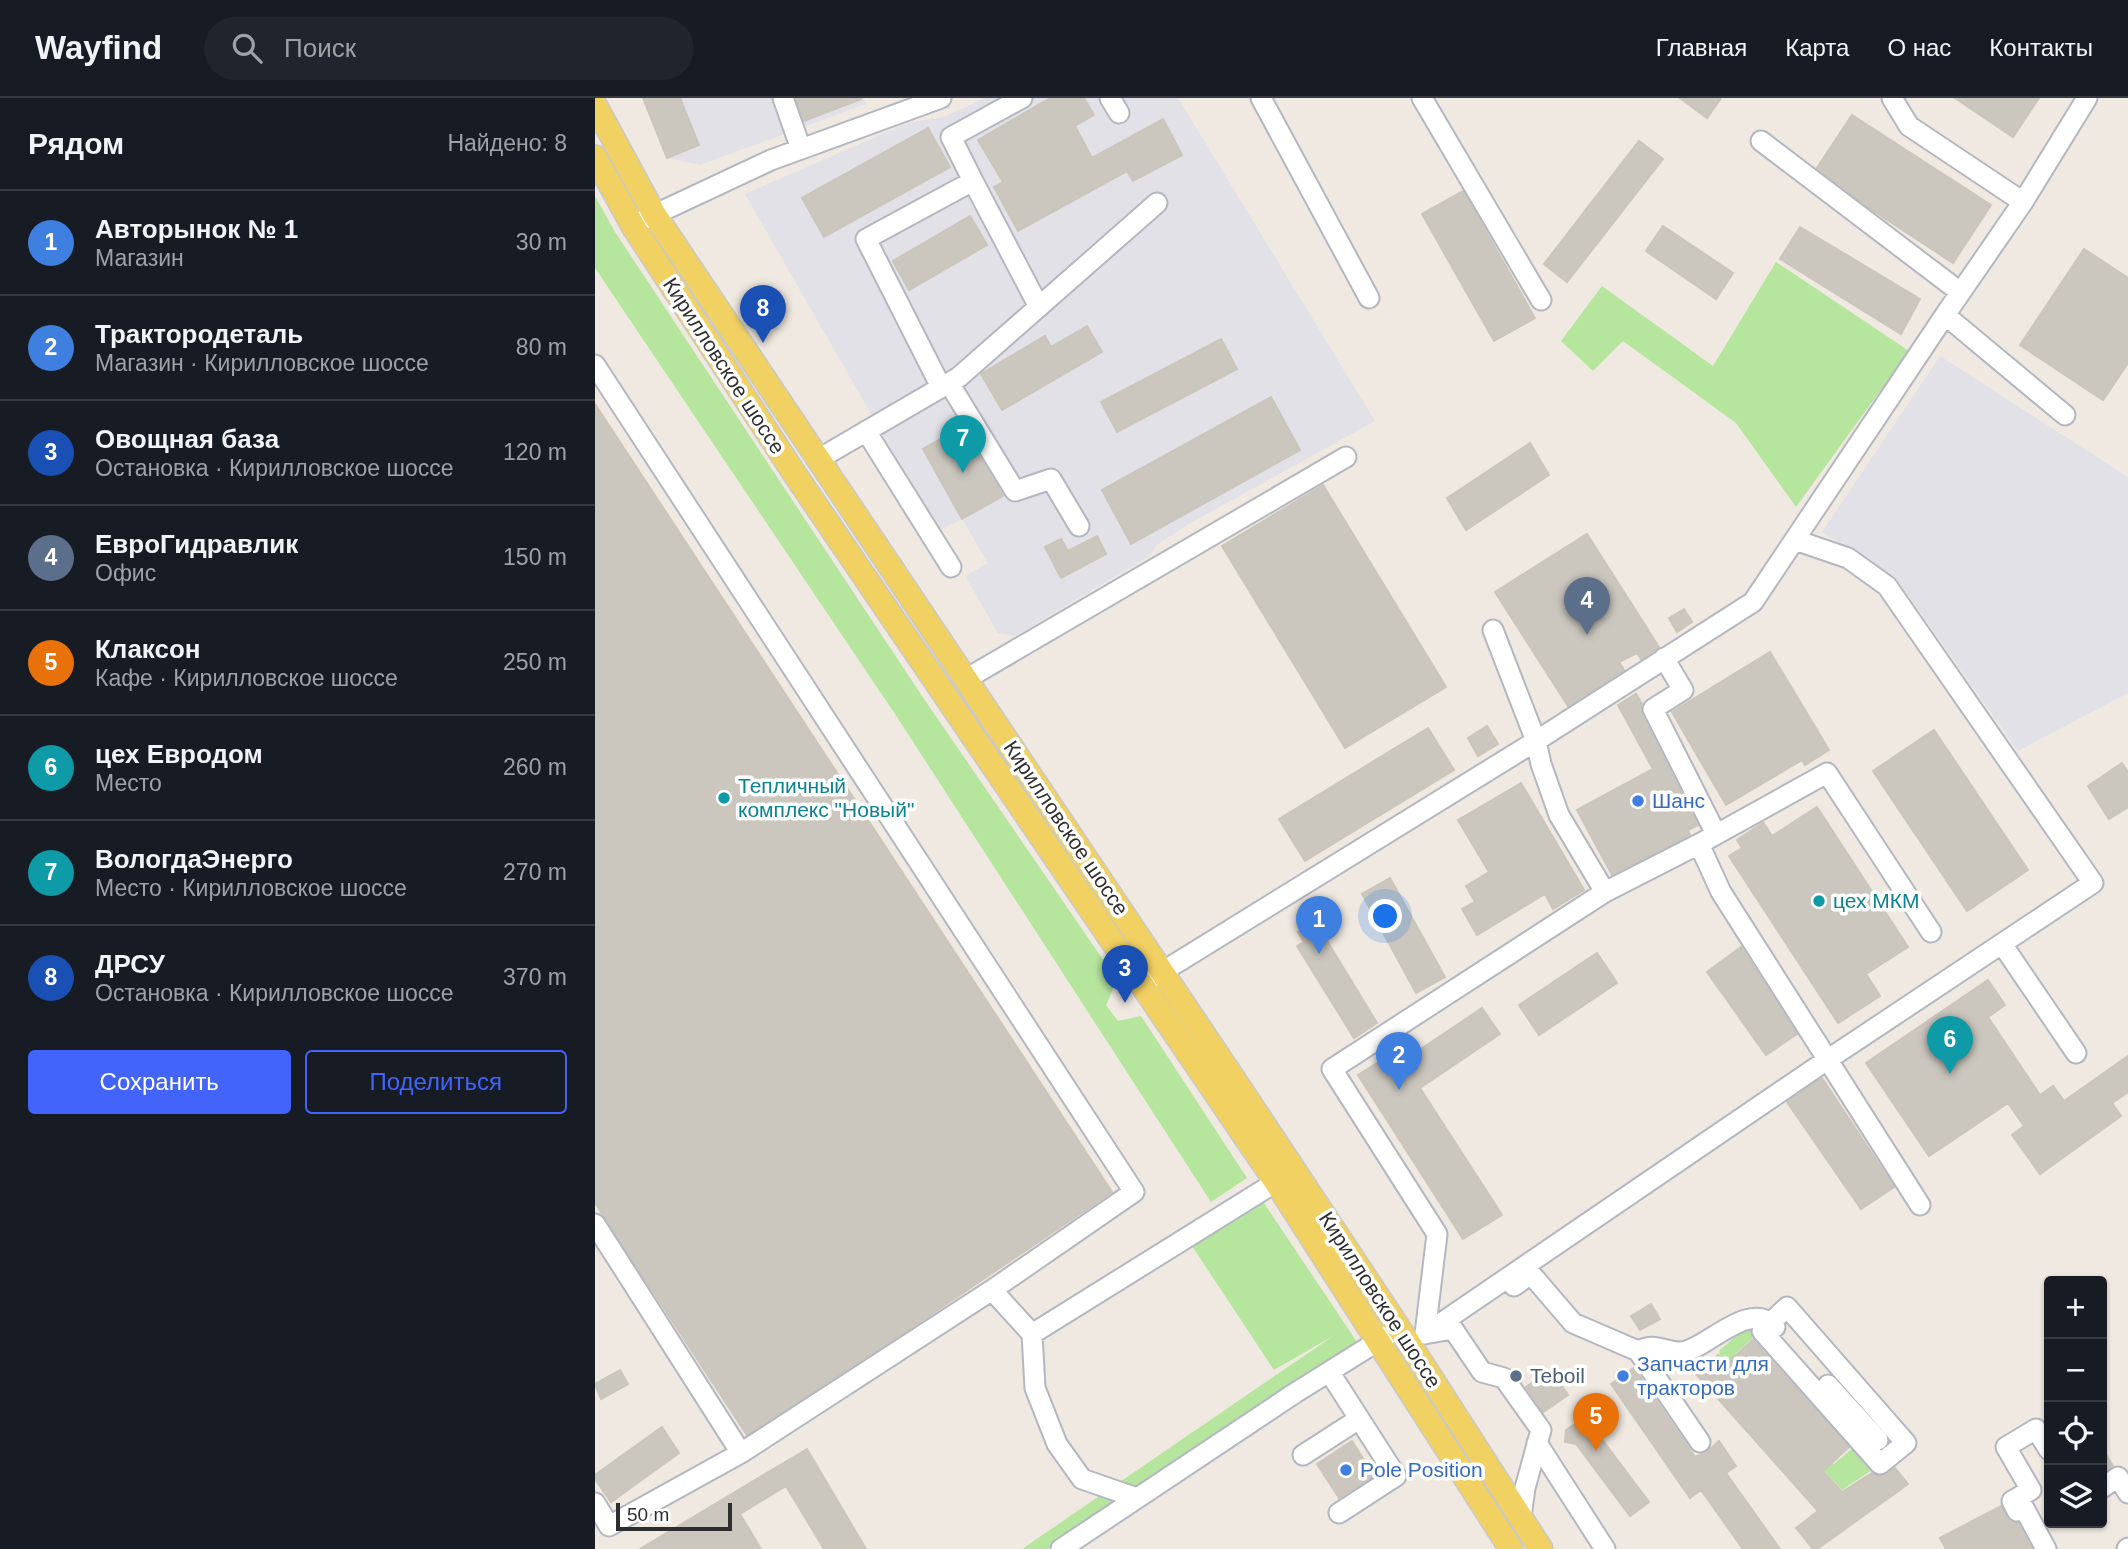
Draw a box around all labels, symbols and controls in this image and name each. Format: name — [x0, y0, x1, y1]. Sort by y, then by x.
search box — [204, 17, 694, 80]
text: Wayfind — [35, 29, 162, 66]
icon: search — [228, 29, 266, 67]
text: Поиск — [284, 33, 356, 63]
text: Главная — [1656, 34, 1747, 61]
text: Карта — [1785, 34, 1849, 61]
text: О нас — [1887, 34, 1951, 61]
text: Контакты — [1989, 34, 2093, 61]
text: Рядом — [28, 127, 124, 160]
text: Найдено: 8 — [447, 130, 567, 156]
text: Авторынок № 1 — [95, 214, 298, 244]
text: 1 — [45, 229, 57, 255]
text: 30 m — [516, 229, 567, 255]
text: Магазин — [95, 245, 184, 271]
street label: Кирилловское шоссе — [659, 273, 790, 458]
pin: 8 — [740, 285, 786, 343]
text: Трактородеталь — [95, 319, 303, 349]
text: 2 — [45, 334, 57, 360]
text: 80 m — [516, 334, 567, 360]
text: Магазин · Кирилловское шоссе — [95, 350, 429, 376]
pin: 7 — [940, 415, 986, 473]
text: Овощная база — [95, 424, 279, 454]
text: 3 — [45, 439, 57, 465]
text: 120 m — [503, 439, 567, 465]
text: Остановка · Кирилловское шоссе — [95, 455, 454, 481]
text: ЕвроГидравлик — [95, 529, 298, 559]
text: 4 — [45, 544, 57, 570]
text: 150 m — [503, 544, 567, 570]
text: Офис — [95, 560, 156, 586]
pin: 4 — [1564, 577, 1610, 635]
text: Клаксон — [95, 634, 201, 664]
text: 5 — [45, 649, 57, 675]
text: 250 m — [503, 649, 567, 675]
text: Кафе · Кирилловское шоссе — [95, 665, 398, 691]
street label: Кирилловское шоссе — [1000, 736, 1133, 919]
text: цех Евродом — [95, 739, 263, 769]
text: 6 — [45, 754, 57, 780]
text: 260 m — [503, 754, 567, 780]
text: Место — [95, 770, 162, 796]
place label: Тепличный комплекс "Новый" — [738, 774, 914, 821]
place label: Шанс — [1652, 789, 1705, 812]
marker: Тепличный комплекс "Новый" — [716, 790, 732, 806]
marker: Шанс — [1630, 793, 1646, 809]
text: ВологдаЭнерго — [95, 844, 293, 874]
text: 7 — [45, 859, 57, 885]
text: 270 m — [503, 859, 567, 885]
text: Место · Кирилловское шоссе — [95, 875, 407, 901]
place label: цех МКМ — [1833, 889, 1920, 912]
marker: цех МКМ — [1811, 893, 1827, 909]
pin: 1 — [1296, 896, 1342, 954]
your location — [1368, 899, 1402, 933]
pin: 3 — [1102, 945, 1148, 1003]
text: ДРСУ — [95, 949, 165, 979]
text: 8 — [45, 964, 57, 990]
text: 370 m — [503, 964, 567, 990]
text: Остановка · Кирилловское шоссе — [95, 980, 454, 1006]
pin: 6 — [1927, 1016, 1973, 1074]
pin: 2 — [1376, 1032, 1422, 1090]
button: Сохранить — [28, 1050, 291, 1114]
button: Поделиться — [305, 1050, 567, 1114]
street label: Кирилловское шоссе — [1315, 1207, 1446, 1392]
map controls — [2044, 1276, 2107, 1528]
button: + — [2044, 1276, 2107, 1339]
button: − — [2044, 1339, 2107, 1402]
place label: Запчасти для тракторов — [1637, 1352, 1769, 1399]
place label: Teboil — [1530, 1364, 1585, 1387]
marker: Teboil — [1508, 1368, 1524, 1384]
marker: Запчасти для тракторов — [1615, 1368, 1631, 1384]
pin: 5 — [1573, 1393, 1619, 1451]
button: locate — [2044, 1402, 2107, 1465]
place label: Pole Position — [1360, 1458, 1483, 1481]
marker: Pole Position — [1338, 1462, 1354, 1478]
button: layers — [2044, 1465, 2107, 1528]
scale bar — [616, 1500, 731, 1532]
text: 50 m — [627, 1504, 669, 1525]

